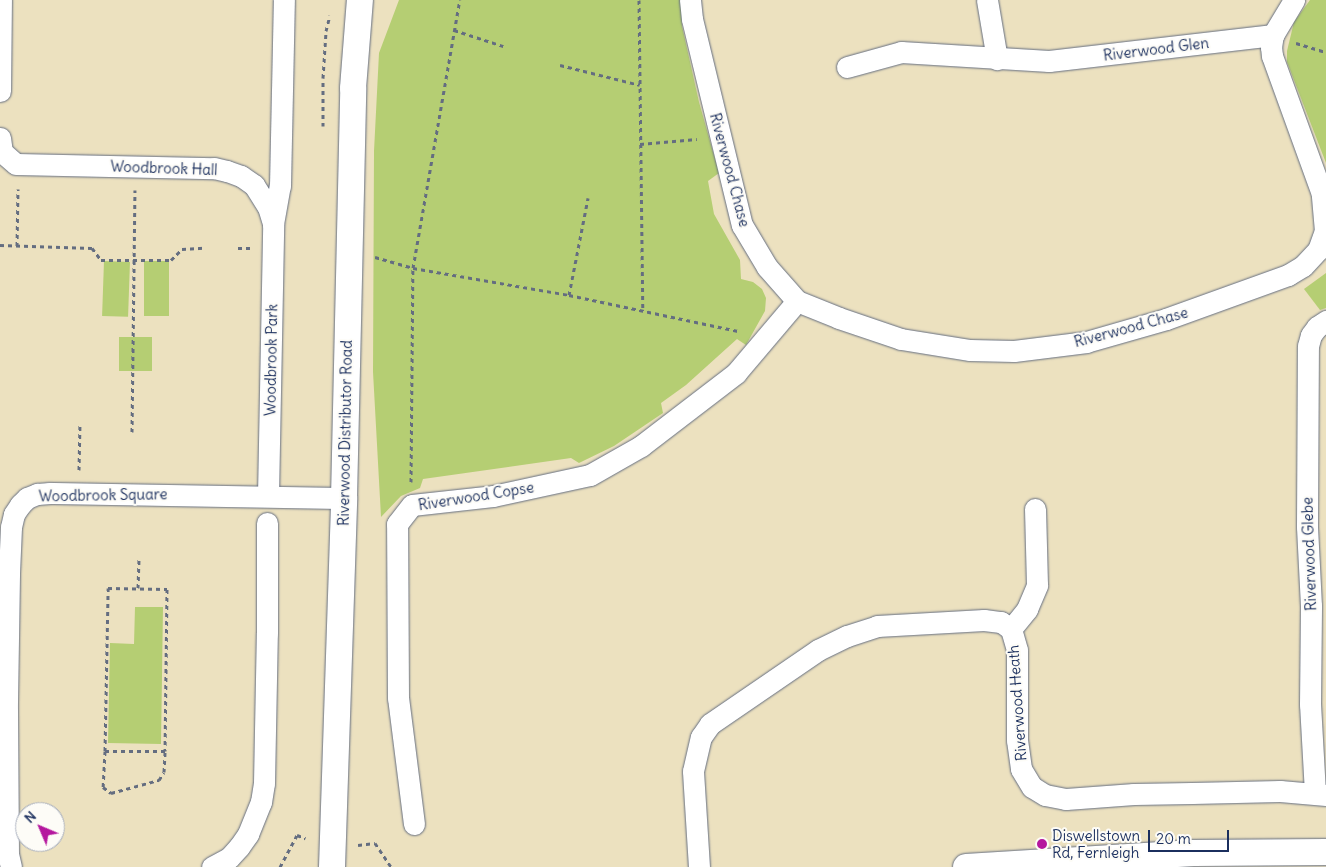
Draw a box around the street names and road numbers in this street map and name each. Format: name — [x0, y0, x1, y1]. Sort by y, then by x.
street label: Riverwood Glen — [1102, 34, 1210, 64]
street label: Riverwood Chase — [706, 111, 754, 229]
street label: Woodbrook Hall — [110, 157, 218, 179]
street label: Riverwood Chase — [1072, 303, 1190, 351]
street label: Woodbrook Park — [261, 304, 281, 416]
street label: Riverwood Distributor Road — [334, 340, 356, 526]
street label: Riverwood Copse — [417, 478, 535, 514]
street label: Woodbrook Square — [38, 485, 168, 505]
street label: Riverwood Glebe — [1298, 497, 1320, 611]
street label: Riverwood Heath — [1004, 644, 1030, 762]

